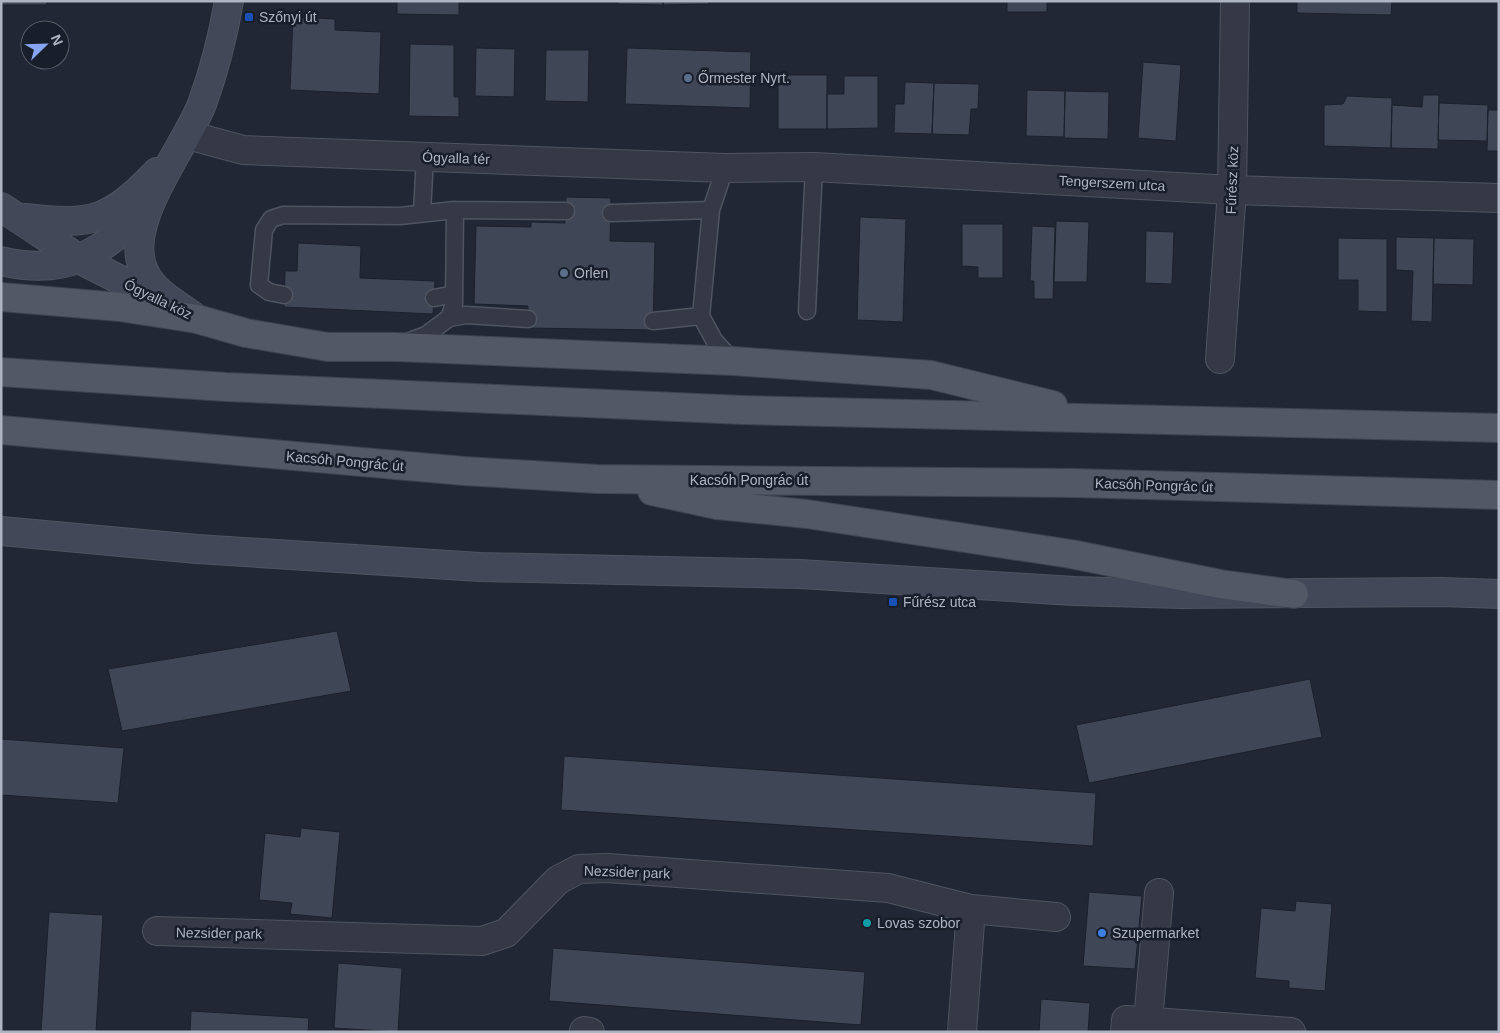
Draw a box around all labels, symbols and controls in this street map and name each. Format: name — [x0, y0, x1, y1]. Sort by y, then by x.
place label: Szőnyi út — [259, 9, 317, 25]
marker: Szőnyi út — [243, 11, 255, 23]
north arrow — [20, 20, 70, 70]
text: N — [48, 32, 66, 48]
place label: Őrmester Nyrt. — [698, 70, 790, 86]
marker: Őrmester Nyrt. — [682, 72, 694, 84]
street label: Fűrész köz — [1223, 146, 1241, 214]
street label: Ógyalla tér — [422, 149, 490, 167]
street label: Tengerszem utca — [1058, 172, 1166, 194]
place label: Orlen — [574, 265, 608, 281]
marker: Orlen — [558, 267, 570, 279]
street label: Ógyalla köz — [122, 276, 194, 322]
street label: Kacsóh Pongrác út — [285, 448, 405, 474]
street label: Kacsóh Pongrác út — [690, 472, 808, 488]
street label: Kacsóh Pongrác út — [1095, 475, 1214, 495]
place label: Fűrész utca — [903, 594, 976, 610]
marker: Fűrész utca — [887, 596, 899, 608]
street label: Nezsider park — [584, 862, 671, 882]
place label: Lovas szobor — [877, 915, 961, 931]
marker: Lovas szobor — [861, 917, 873, 929]
street label: Nezsider park — [176, 924, 263, 942]
place label: Szupermarket — [1112, 925, 1199, 941]
marker: Szupermarket — [1096, 927, 1108, 939]

